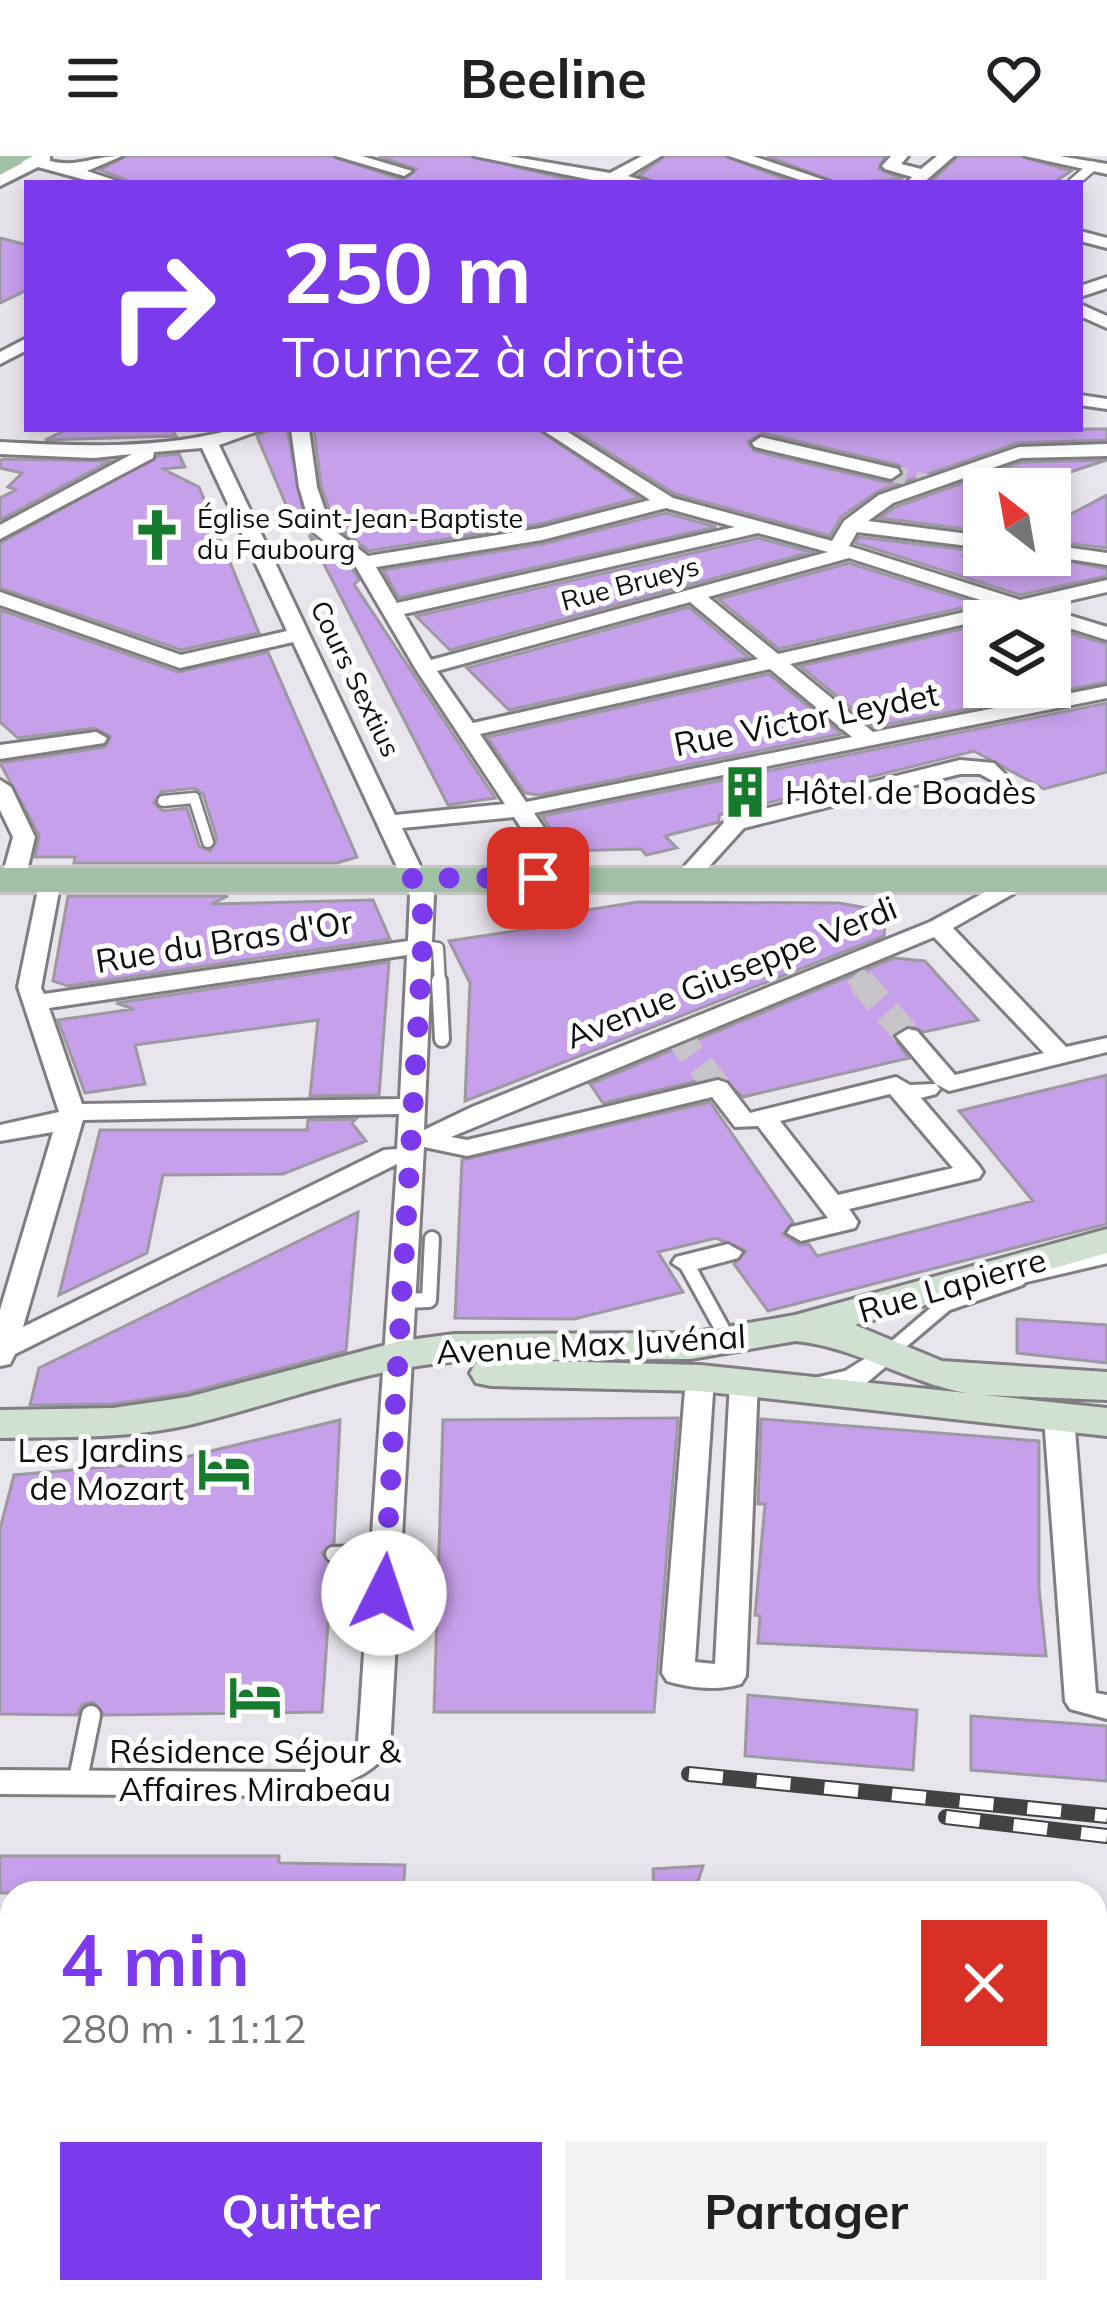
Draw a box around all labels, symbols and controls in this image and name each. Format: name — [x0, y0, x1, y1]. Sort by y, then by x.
text: Beeline — [460, 44, 647, 112]
icon: menu — [60, 45, 126, 111]
icon: heart — [981, 45, 1047, 111]
text: 250 m — [282, 219, 532, 324]
icon: right — [84, 228, 240, 384]
text: Tournez à droite — [282, 323, 685, 391]
north arrow — [963, 468, 1071, 576]
map controls — [963, 468, 1071, 708]
place label: Église Saint-Jean-Baptiste du Faubourg — [197, 501, 523, 566]
church icon: Église Saint-Jean-Baptiste du Faubourg — [128, 506, 186, 564]
street label: Rue Brueys — [557, 548, 703, 618]
street label: Cours Sextius — [304, 595, 408, 762]
button: layers — [963, 600, 1071, 708]
street label: Rue Victor Leydet — [670, 673, 942, 764]
building icon: Hôtel de Boadès — [716, 763, 774, 821]
place label: Hôtel de Boadès — [785, 771, 1036, 812]
pin — [487, 827, 589, 929]
icon: arrive — [505, 845, 571, 911]
street label: Avenue Giuseppe Verdi — [559, 886, 902, 1057]
street label: Rue du Bras d'Or — [93, 900, 355, 981]
street label: Rue Lapierre — [853, 1238, 1051, 1331]
street label: Avenue Max Juvénal — [435, 1315, 747, 1372]
place label: Les Jardins de Mozart — [17, 1429, 184, 1508]
hotel icon: Les Jardins de Mozart — [195, 1440, 253, 1498]
position arrow — [321, 1530, 447, 1656]
hotel icon: Résidence Séjour & Affaires Mirabeau — [226, 1668, 284, 1726]
place label: Résidence Séjour & Affaires Mirabeau — [109, 1730, 401, 1809]
text: 4 min — [60, 1914, 250, 2004]
button: close — [921, 1920, 1047, 2046]
text: 280 m · 11:12 — [60, 2004, 306, 2053]
button: Quitter — [60, 2142, 542, 2280]
button: Partager — [566, 2142, 1047, 2280]

